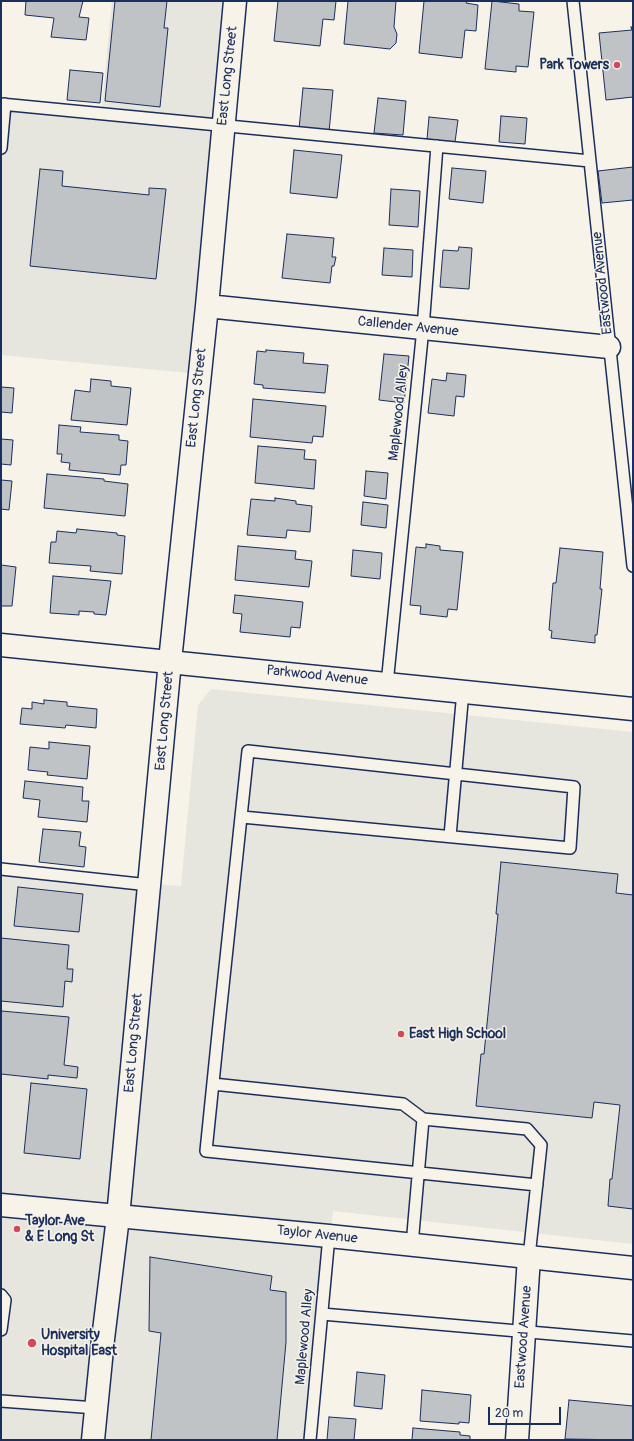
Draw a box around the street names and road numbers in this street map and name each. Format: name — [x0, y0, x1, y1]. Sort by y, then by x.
street label: East Long Street — [214, 25, 242, 127]
street label: Eastwood Avenue — [589, 231, 617, 335]
street label: Callender Avenue — [357, 313, 459, 341]
street label: East Long Street — [183, 347, 211, 449]
street label: Maplewood Alley — [386, 364, 412, 462]
street label: Parkwood Avenue — [265, 662, 369, 690]
street label: East Long Street — [152, 670, 178, 772]
street label: East Long Street — [121, 992, 147, 1094]
street label: Taylor Avenue — [276, 1222, 358, 1248]
street label: Eastwood Avenue — [512, 1285, 536, 1389]
street label: Maplewood Alley — [292, 1288, 318, 1386]

